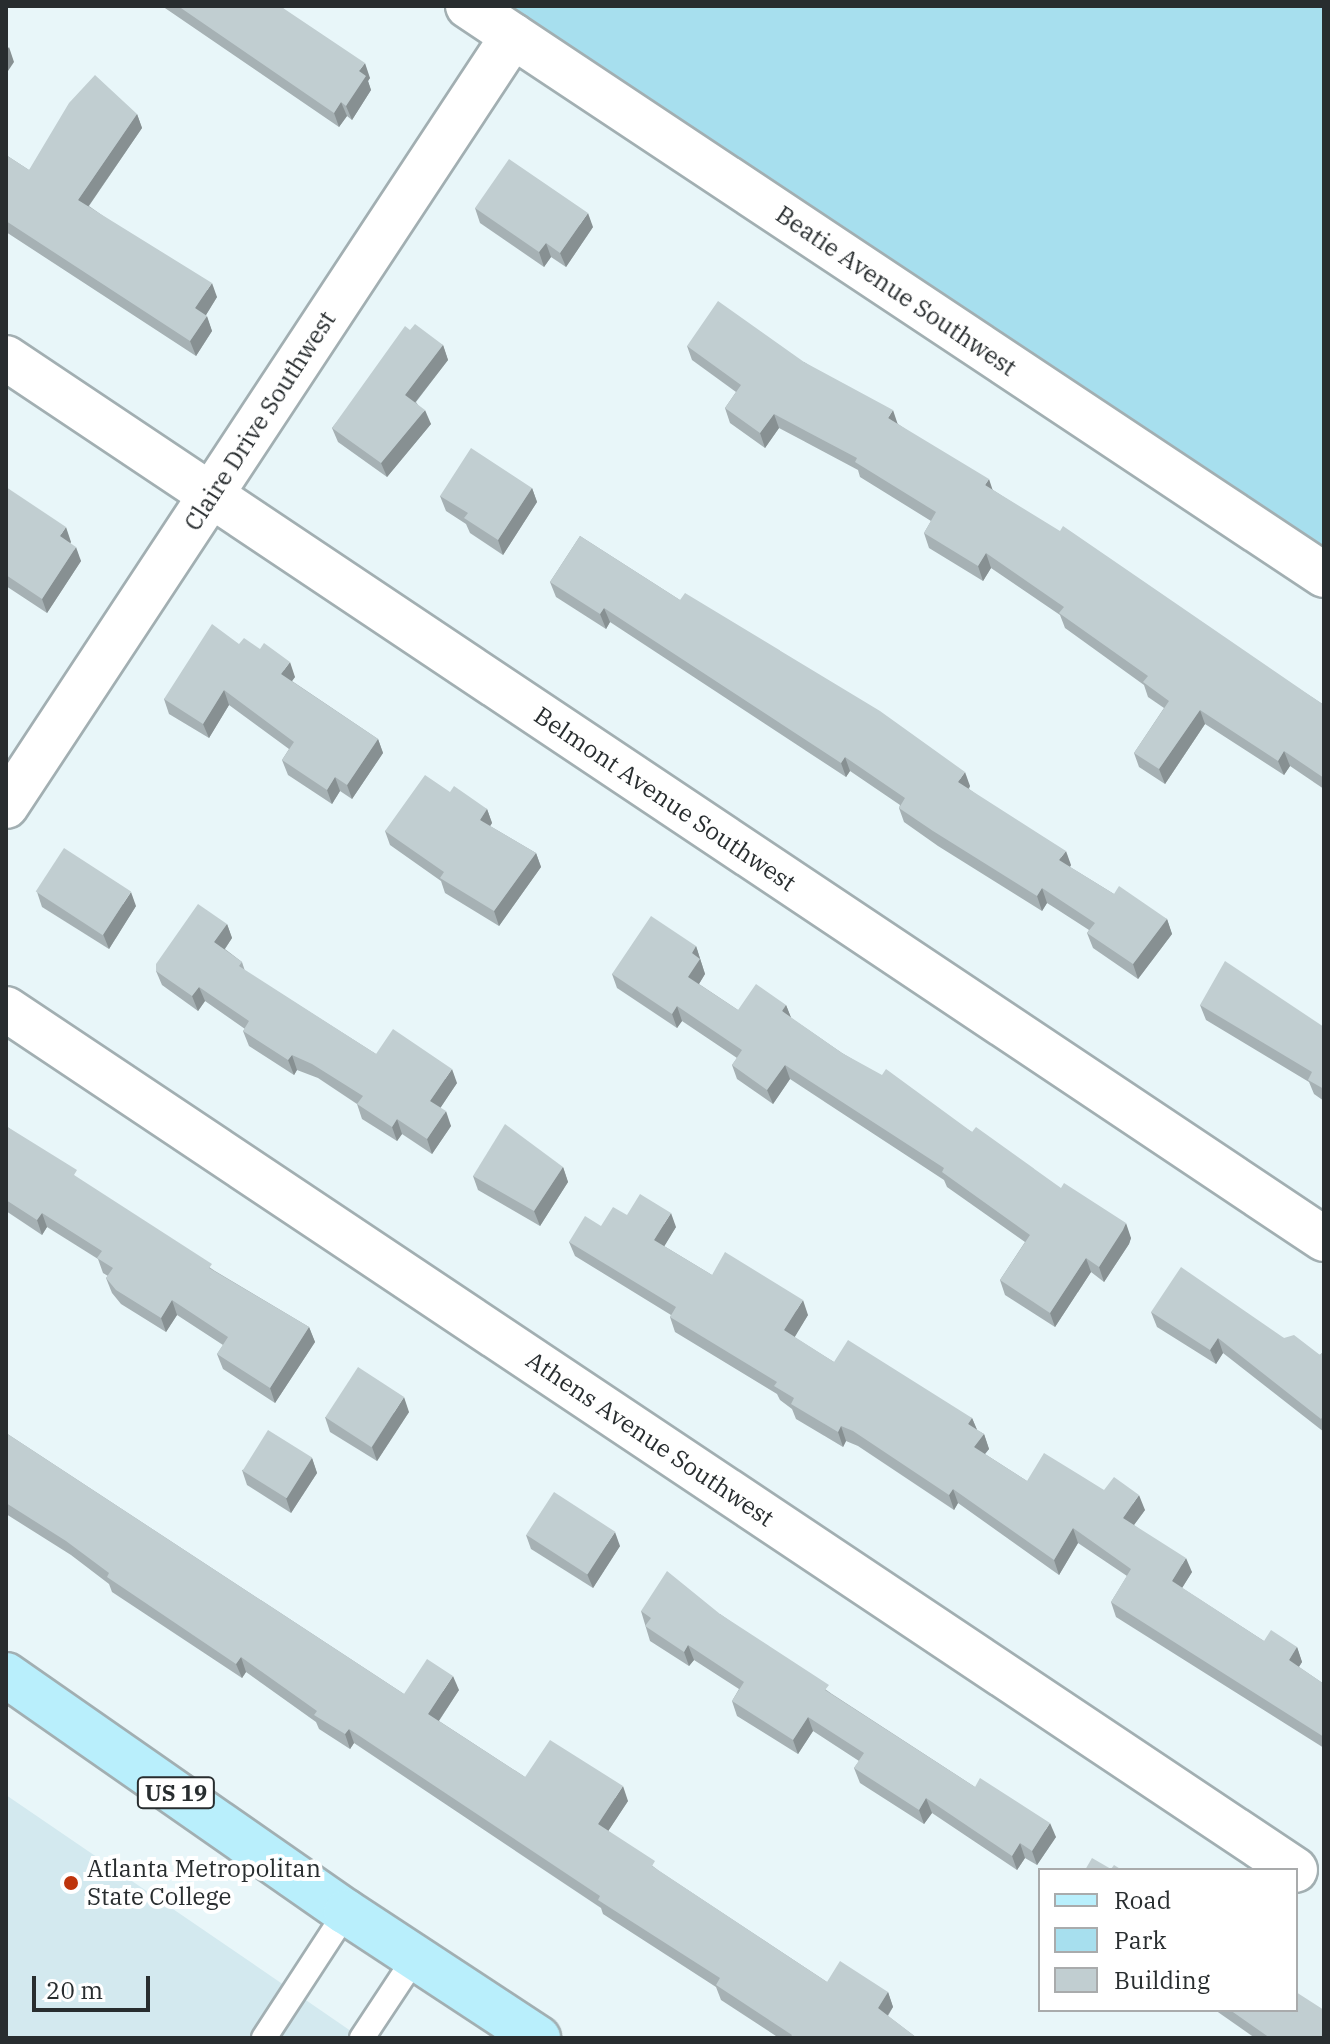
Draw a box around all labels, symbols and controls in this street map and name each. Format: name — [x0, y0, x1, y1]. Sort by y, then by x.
street label: Beatie Avenue Southwest — [770, 200, 1022, 382]
street label: Claire Drive Southwest — [178, 306, 342, 536]
street label: Belmont Avenue Southwest — [529, 701, 801, 897]
street label: Athens Avenue Southwest — [521, 1345, 779, 1533]
road number: US 19 — [136, 1775, 216, 1811]
place label: Atlanta Metropolitan State College — [87, 1855, 321, 1911]
legend — [1038, 1868, 1298, 2012]
marker: Atlanta Metropolitan State College — [62, 1874, 80, 1892]
text: Road — [1114, 1884, 1171, 1916]
text: Park — [1114, 1924, 1166, 1956]
scale bar — [36, 1960, 154, 2010]
text: Building — [1114, 1964, 1210, 1996]
text: 20 m — [46, 1974, 103, 2006]

